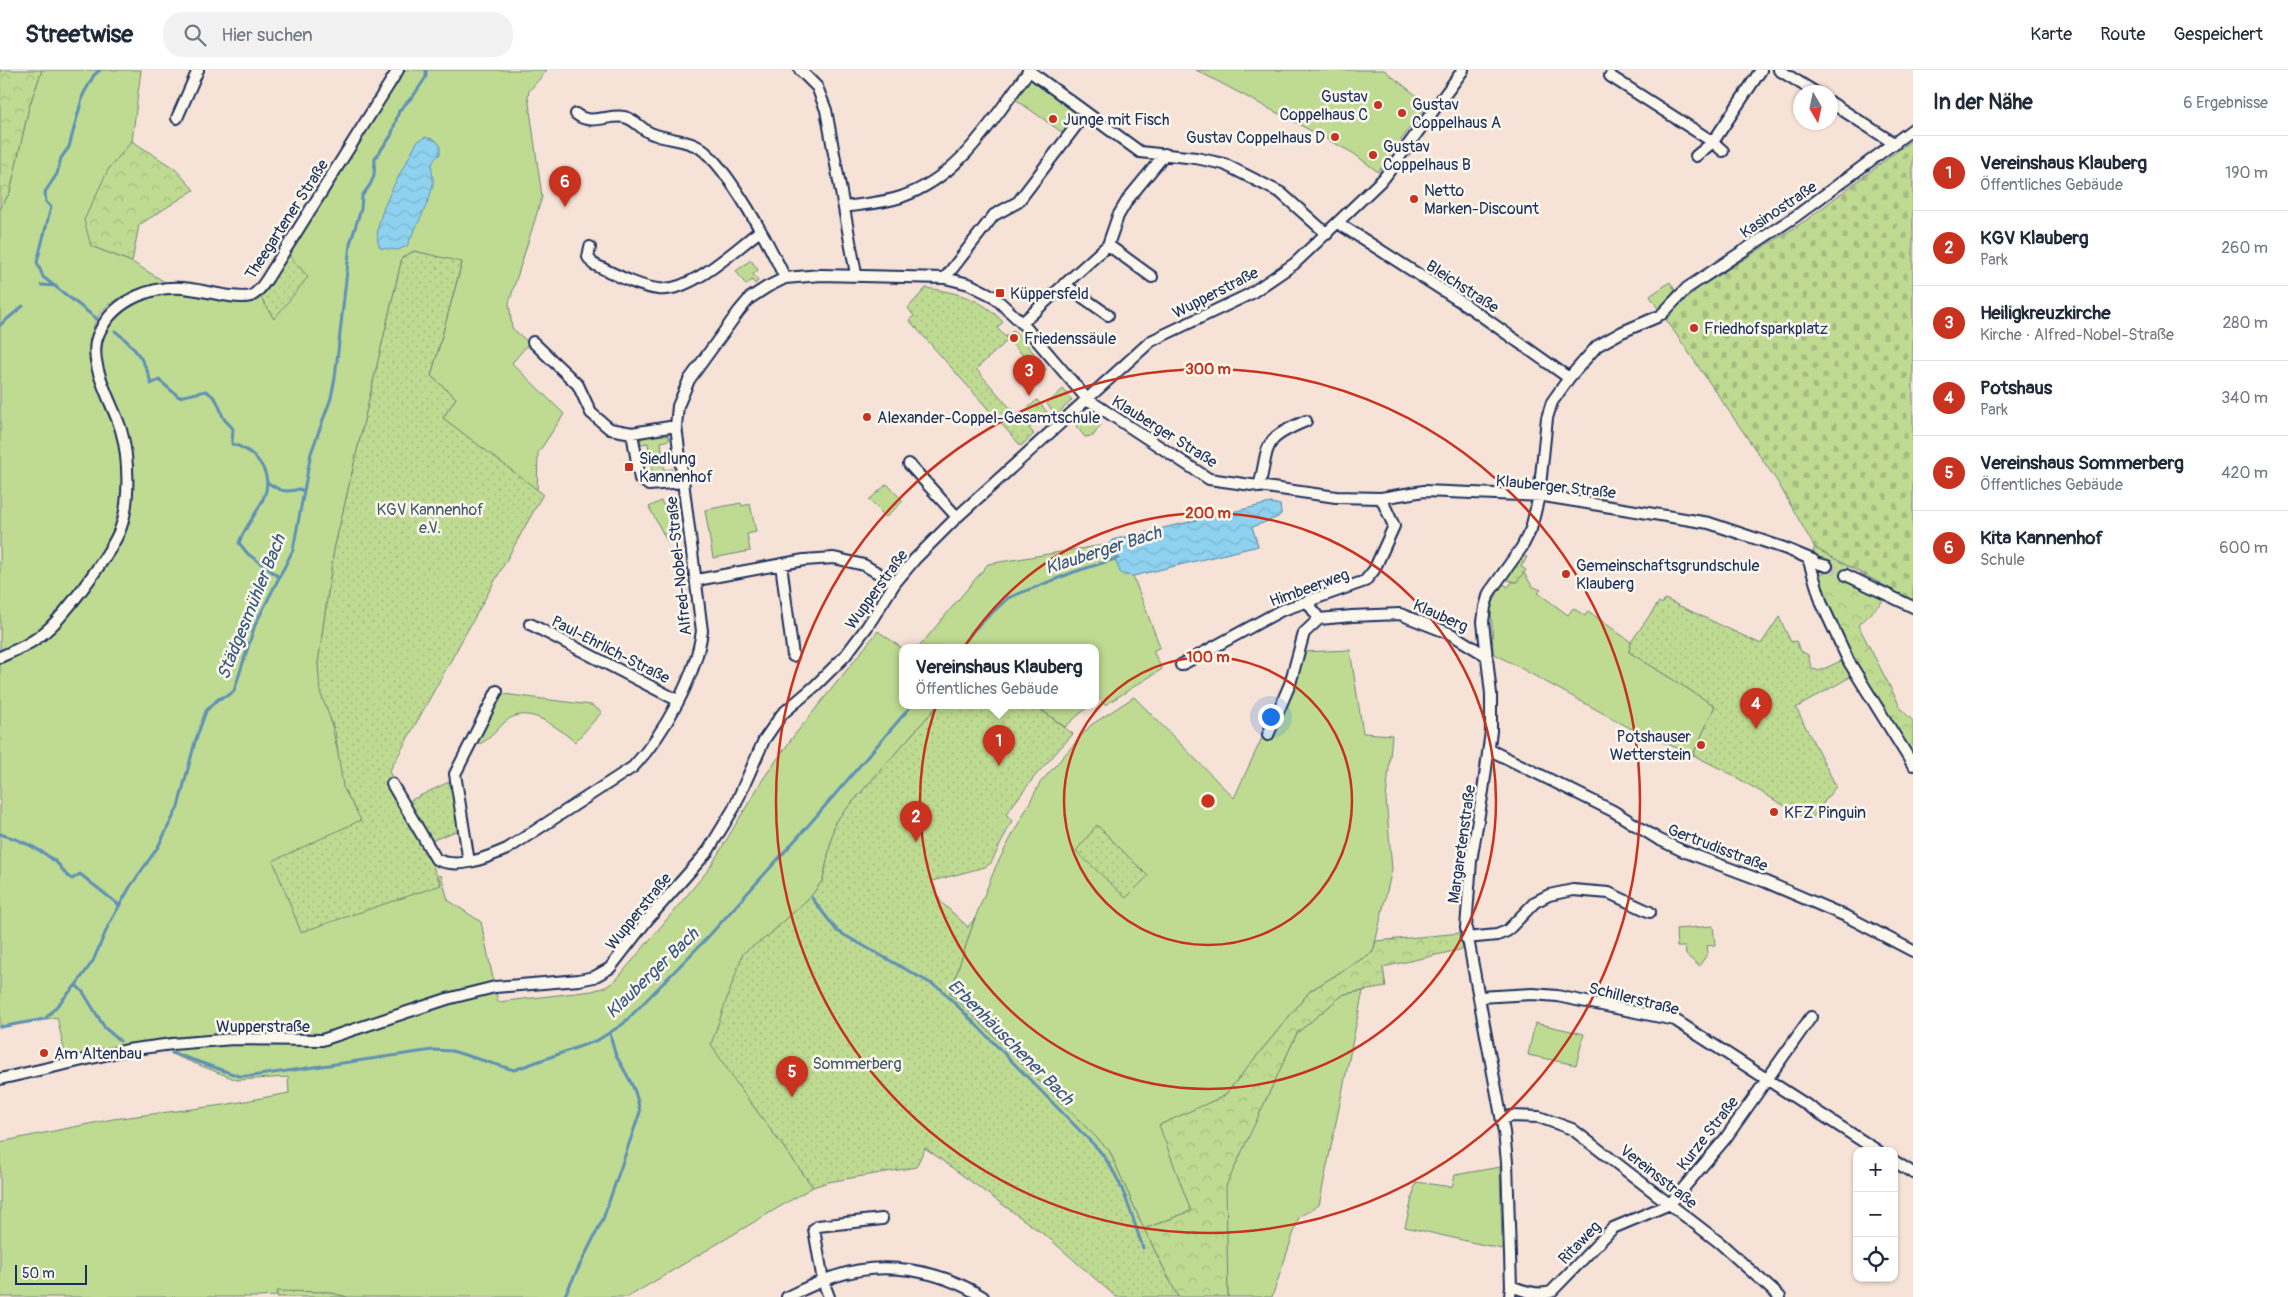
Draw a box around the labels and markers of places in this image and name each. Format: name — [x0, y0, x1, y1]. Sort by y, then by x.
place label: Gustav Coppelhaus C — [1279, 87, 1368, 125]
place label: Gustav Coppelhaus A — [1412, 95, 1501, 133]
marker: Gustav Coppelhaus C — [1372, 99, 1384, 111]
marker: Gustav Coppelhaus A — [1396, 107, 1408, 119]
place label: Junge mit Fisch — [1063, 110, 1169, 130]
marker: Junge mit Fisch — [1047, 113, 1059, 125]
place label: Gustav Coppelhaus D — [1186, 128, 1325, 148]
marker: Gustav Coppelhaus D — [1329, 131, 1341, 143]
place label: Gustav Coppelhaus B — [1383, 137, 1471, 175]
marker: Gustav Coppelhaus B — [1367, 149, 1379, 161]
pin: 6 — [549, 166, 581, 207]
place label: Netto Marken-Discount — [1424, 181, 1539, 219]
marker: Netto Marken-Discount — [1408, 193, 1420, 205]
place label: Küppersfeld — [1010, 284, 1089, 304]
marker: Küppersfeld — [994, 287, 1006, 299]
place label: Friedhofsparkplatz — [1704, 319, 1828, 339]
marker: Friedhofsparkplatz — [1688, 322, 1700, 334]
place label: Friedenssäule — [1024, 329, 1116, 349]
marker: Friedenssäule — [1008, 332, 1020, 344]
pin: 3 — [1013, 355, 1045, 396]
place label: Alexander-Coppel-Gesamtschule — [877, 408, 1100, 428]
marker: Alexander-Coppel-Gesamtschule — [861, 411, 873, 423]
place label: Siedlung Kannenhof — [639, 449, 713, 487]
marker: Siedlung Kannenhof — [623, 461, 635, 473]
place label: Gemeinschaftsgrundschule Klauberg — [1576, 556, 1760, 594]
marker: Gemeinschaftsgrundschule Klauberg — [1560, 568, 1572, 580]
pin: 4 — [1740, 688, 1772, 729]
pin: 1 — [983, 725, 1015, 766]
place label: Potshauser Wetterstein — [1610, 727, 1691, 765]
marker: Potshauser Wetterstein — [1695, 739, 1707, 751]
centre of rings — [1199, 792, 1217, 810]
pin: 2 — [900, 801, 932, 842]
place label: KFZ Pinguin — [1784, 803, 1866, 823]
marker: KFZ Pinguin — [1768, 806, 1780, 818]
place label: Am Altenbau — [54, 1044, 142, 1064]
marker: Am Altenbau — [38, 1047, 50, 1059]
pin: 5 — [776, 1056, 808, 1097]

